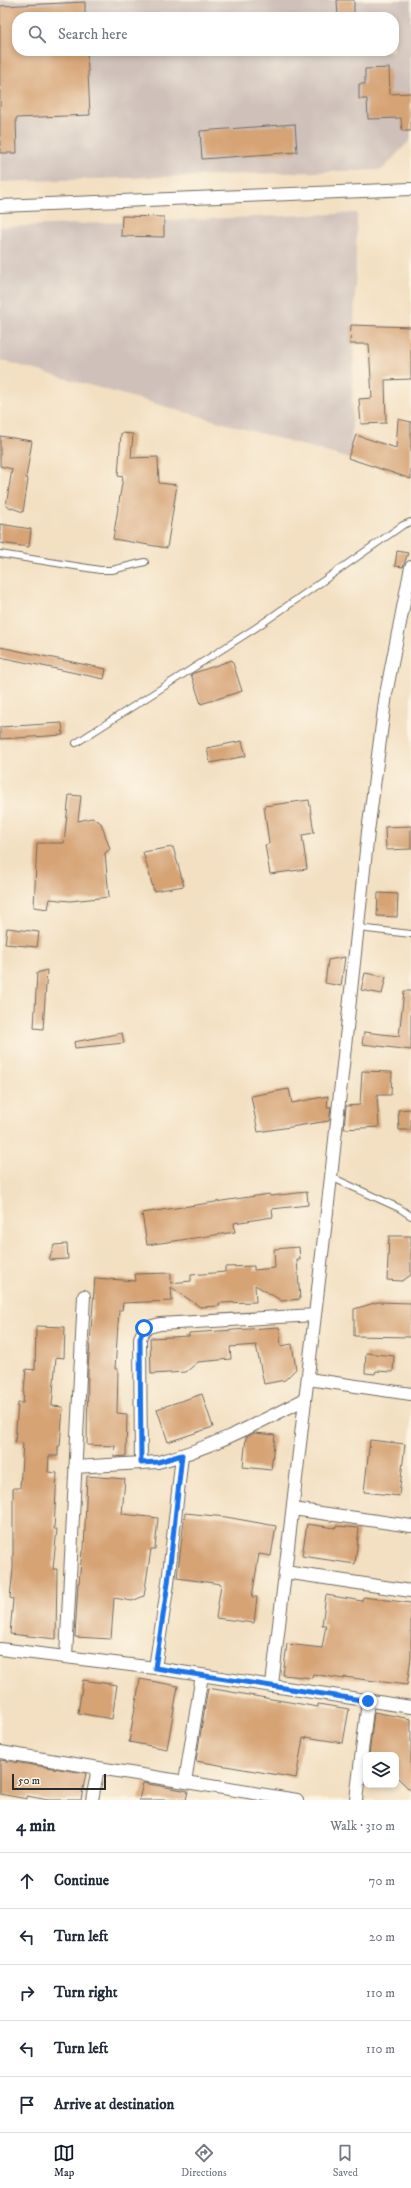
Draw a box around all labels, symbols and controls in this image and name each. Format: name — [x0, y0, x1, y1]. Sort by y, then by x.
search box — [12, 12, 399, 56]
icon: search — [26, 23, 48, 45]
text: Search here — [58, 25, 127, 44]
route start — [135, 1319, 153, 1337]
route end — [359, 1692, 377, 1710]
map controls — [363, 1752, 399, 1788]
button: layers — [363, 1752, 399, 1788]
scale bar — [12, 1772, 106, 1791]
text: 50 m — [18, 1774, 40, 1788]
text: 4 min — [16, 1815, 55, 1837]
text: Walk · 310 m — [330, 1818, 395, 1834]
icon: ahead — [16, 1870, 38, 1892]
text: Continue — [54, 1871, 109, 1890]
text: 70 m — [369, 1873, 395, 1889]
icon: left — [16, 1926, 38, 1948]
text: Turn left — [54, 1927, 108, 1946]
text: 20 m — [369, 1929, 395, 1945]
icon: right — [16, 1982, 38, 2004]
text: Turn right — [54, 1983, 117, 2002]
text: 110 m — [366, 1985, 395, 2001]
icon: left — [16, 2038, 38, 2060]
text: Turn left — [54, 2039, 108, 2058]
text: 110 m — [366, 2041, 395, 2057]
icon: arrive — [16, 2094, 38, 2116]
text: Arrive at destination — [54, 2095, 174, 2114]
tab: Map — [53, 2142, 75, 2180]
tab: Directions — [181, 2142, 227, 2180]
tab: Saved — [333, 2142, 358, 2180]

